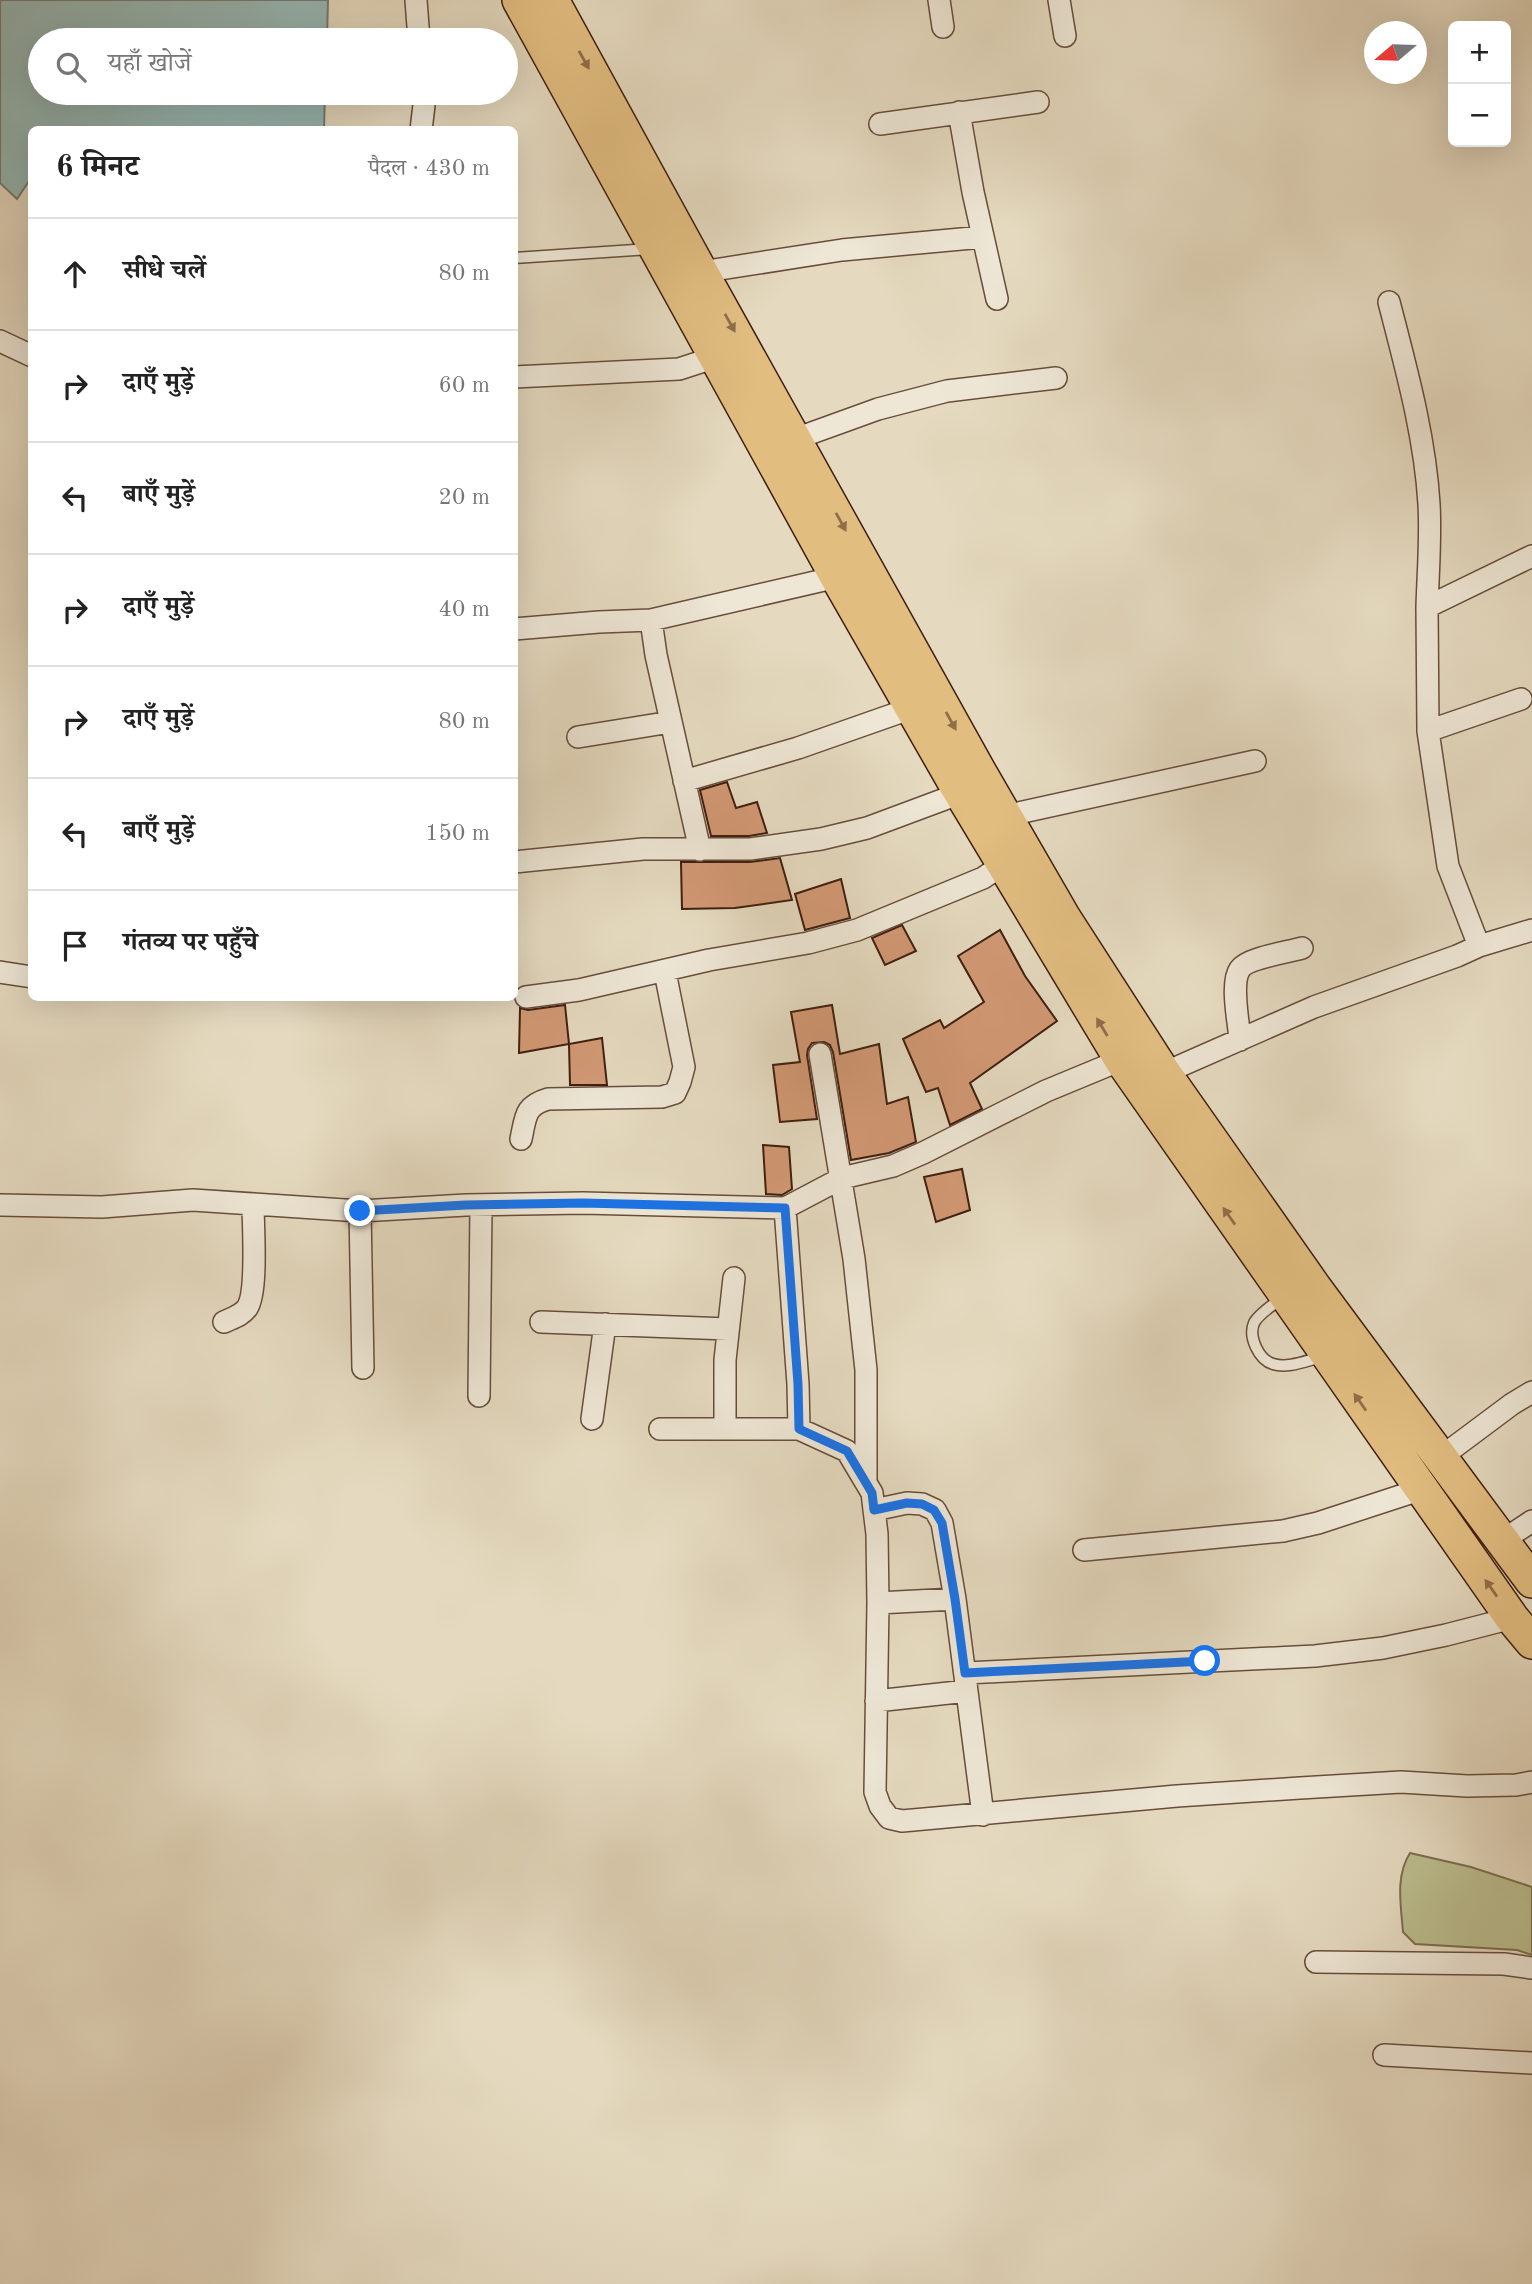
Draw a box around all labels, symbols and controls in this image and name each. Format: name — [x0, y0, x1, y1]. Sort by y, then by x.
north arrow — [1364, 21, 1427, 84]
map controls — [1448, 21, 1511, 147]
button: + — [1448, 21, 1511, 84]
search box — [28, 28, 518, 105]
icon: search — [52, 48, 90, 86]
one-way arrow — [578, 50, 590, 70]
text: यहाँ खोजें — [108, 51, 191, 77]
button: − — [1448, 84, 1511, 147]
text: 6 मिनट — [56, 153, 139, 183]
text: पैदल · 430 m — [368, 157, 490, 180]
icon: ahead — [56, 255, 94, 293]
text: सीधे चलें — [123, 258, 206, 284]
text: 80 m — [439, 262, 490, 285]
one-way arrow — [724, 314, 736, 333]
icon: right — [56, 367, 94, 405]
text: दाएँ मुड़ें — [123, 370, 194, 396]
text: 60 m — [439, 374, 490, 397]
icon: left — [56, 479, 94, 517]
text: बाएँ मुड़ें — [123, 482, 195, 508]
text: 20 m — [439, 486, 490, 509]
one-way arrow — [835, 512, 847, 531]
icon: right — [56, 591, 94, 629]
text: दाएँ मुड़ें — [123, 594, 194, 620]
text: 40 m — [439, 598, 490, 621]
icon: right — [56, 703, 94, 741]
text: दाएँ मुड़ें — [123, 706, 194, 732]
text: 80 m — [439, 710, 490, 733]
one-way arrow — [945, 711, 957, 731]
icon: left — [56, 815, 94, 853]
text: बाएँ मुड़ें — [123, 818, 195, 844]
text: 150 m — [425, 822, 490, 845]
icon: arrive — [56, 927, 94, 965]
text: गंतव्य पर पहुँचे — [123, 930, 258, 956]
one-way arrow — [1095, 1018, 1108, 1037]
route end — [344, 1195, 375, 1226]
one-way arrow — [1222, 1207, 1236, 1225]
one-way arrow — [1353, 1393, 1367, 1411]
one-way arrow — [1484, 1579, 1498, 1597]
route start — [1189, 1645, 1220, 1676]

